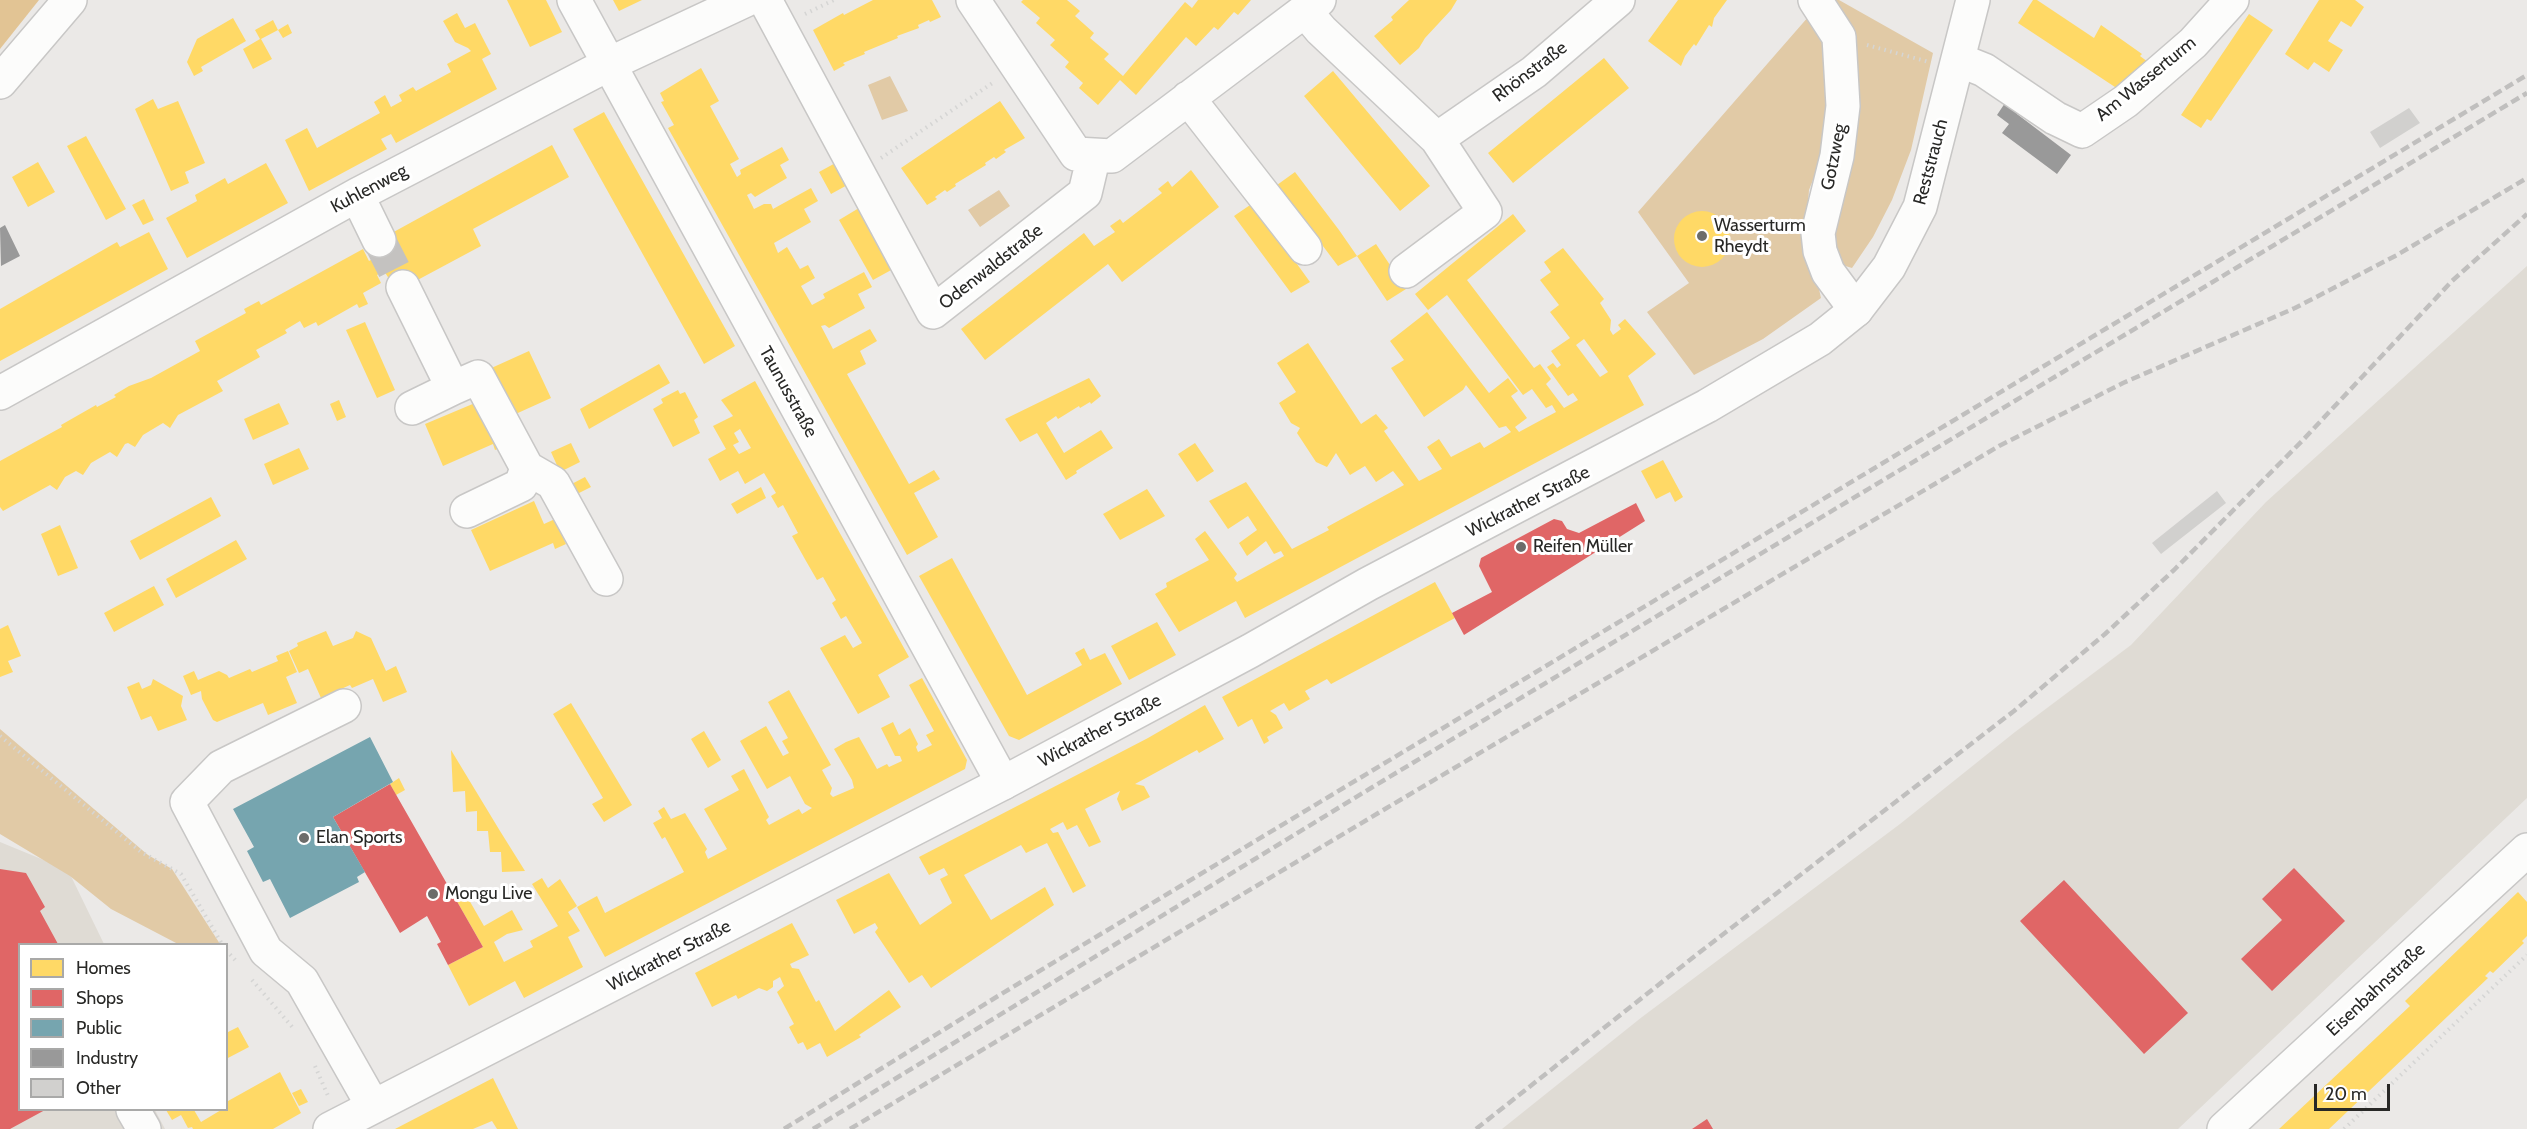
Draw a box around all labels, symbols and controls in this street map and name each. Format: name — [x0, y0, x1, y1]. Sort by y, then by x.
street label: Am Wasserturm — [2092, 32, 2200, 126]
street label: Rhönstraße — [1488, 37, 1572, 107]
street label: Reststrauch — [1909, 117, 1953, 207]
street label: Gotzweg — [1817, 122, 1851, 192]
street label: Kuhlenweg — [327, 160, 411, 218]
place label: Wasserturm Rheydt — [1714, 215, 1806, 258]
street label: Odenwaldstraße — [935, 220, 1047, 314]
marker: Wasserturm Rheydt — [1695, 229, 1709, 243]
street label: Taunusstraße — [754, 343, 822, 441]
street label: Wickrather Straße — [1463, 462, 1593, 542]
place label: Reifen Müller — [1533, 536, 1633, 558]
marker: Reifen Müller — [1514, 540, 1528, 554]
street label: Wickrather Straße — [1035, 690, 1165, 772]
place label: Elan Sports — [316, 827, 403, 849]
marker: Elan Sports — [297, 831, 311, 845]
place label: Mongu Live — [445, 883, 533, 905]
marker: Mongu Live — [426, 887, 440, 901]
street label: Wickrather Straße — [604, 916, 734, 996]
street label: Eisenbahnstraße — [2322, 939, 2430, 1041]
legend — [18, 943, 228, 1111]
text: Homes — [76, 957, 131, 979]
text: Shops — [76, 987, 124, 1009]
text: Public — [76, 1017, 122, 1039]
text: Industry — [76, 1047, 138, 1069]
scale bar — [2317, 1072, 2394, 1110]
text: Other — [76, 1077, 121, 1099]
text: 20 m — [2325, 1083, 2367, 1105]

